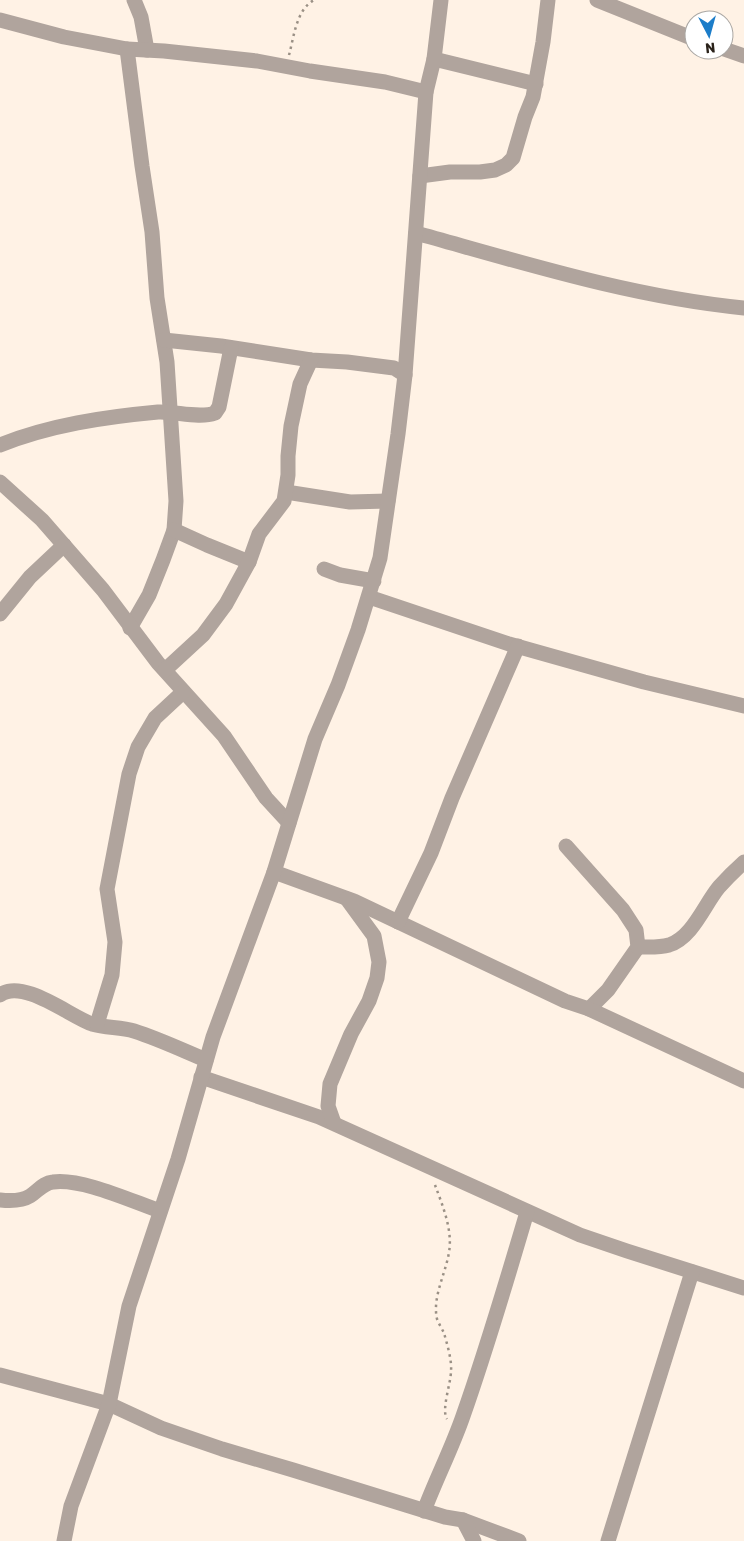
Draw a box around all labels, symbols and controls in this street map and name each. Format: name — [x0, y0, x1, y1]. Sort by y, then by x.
north arrow — [684, 10, 734, 60]
text: N — [704, 38, 716, 56]

